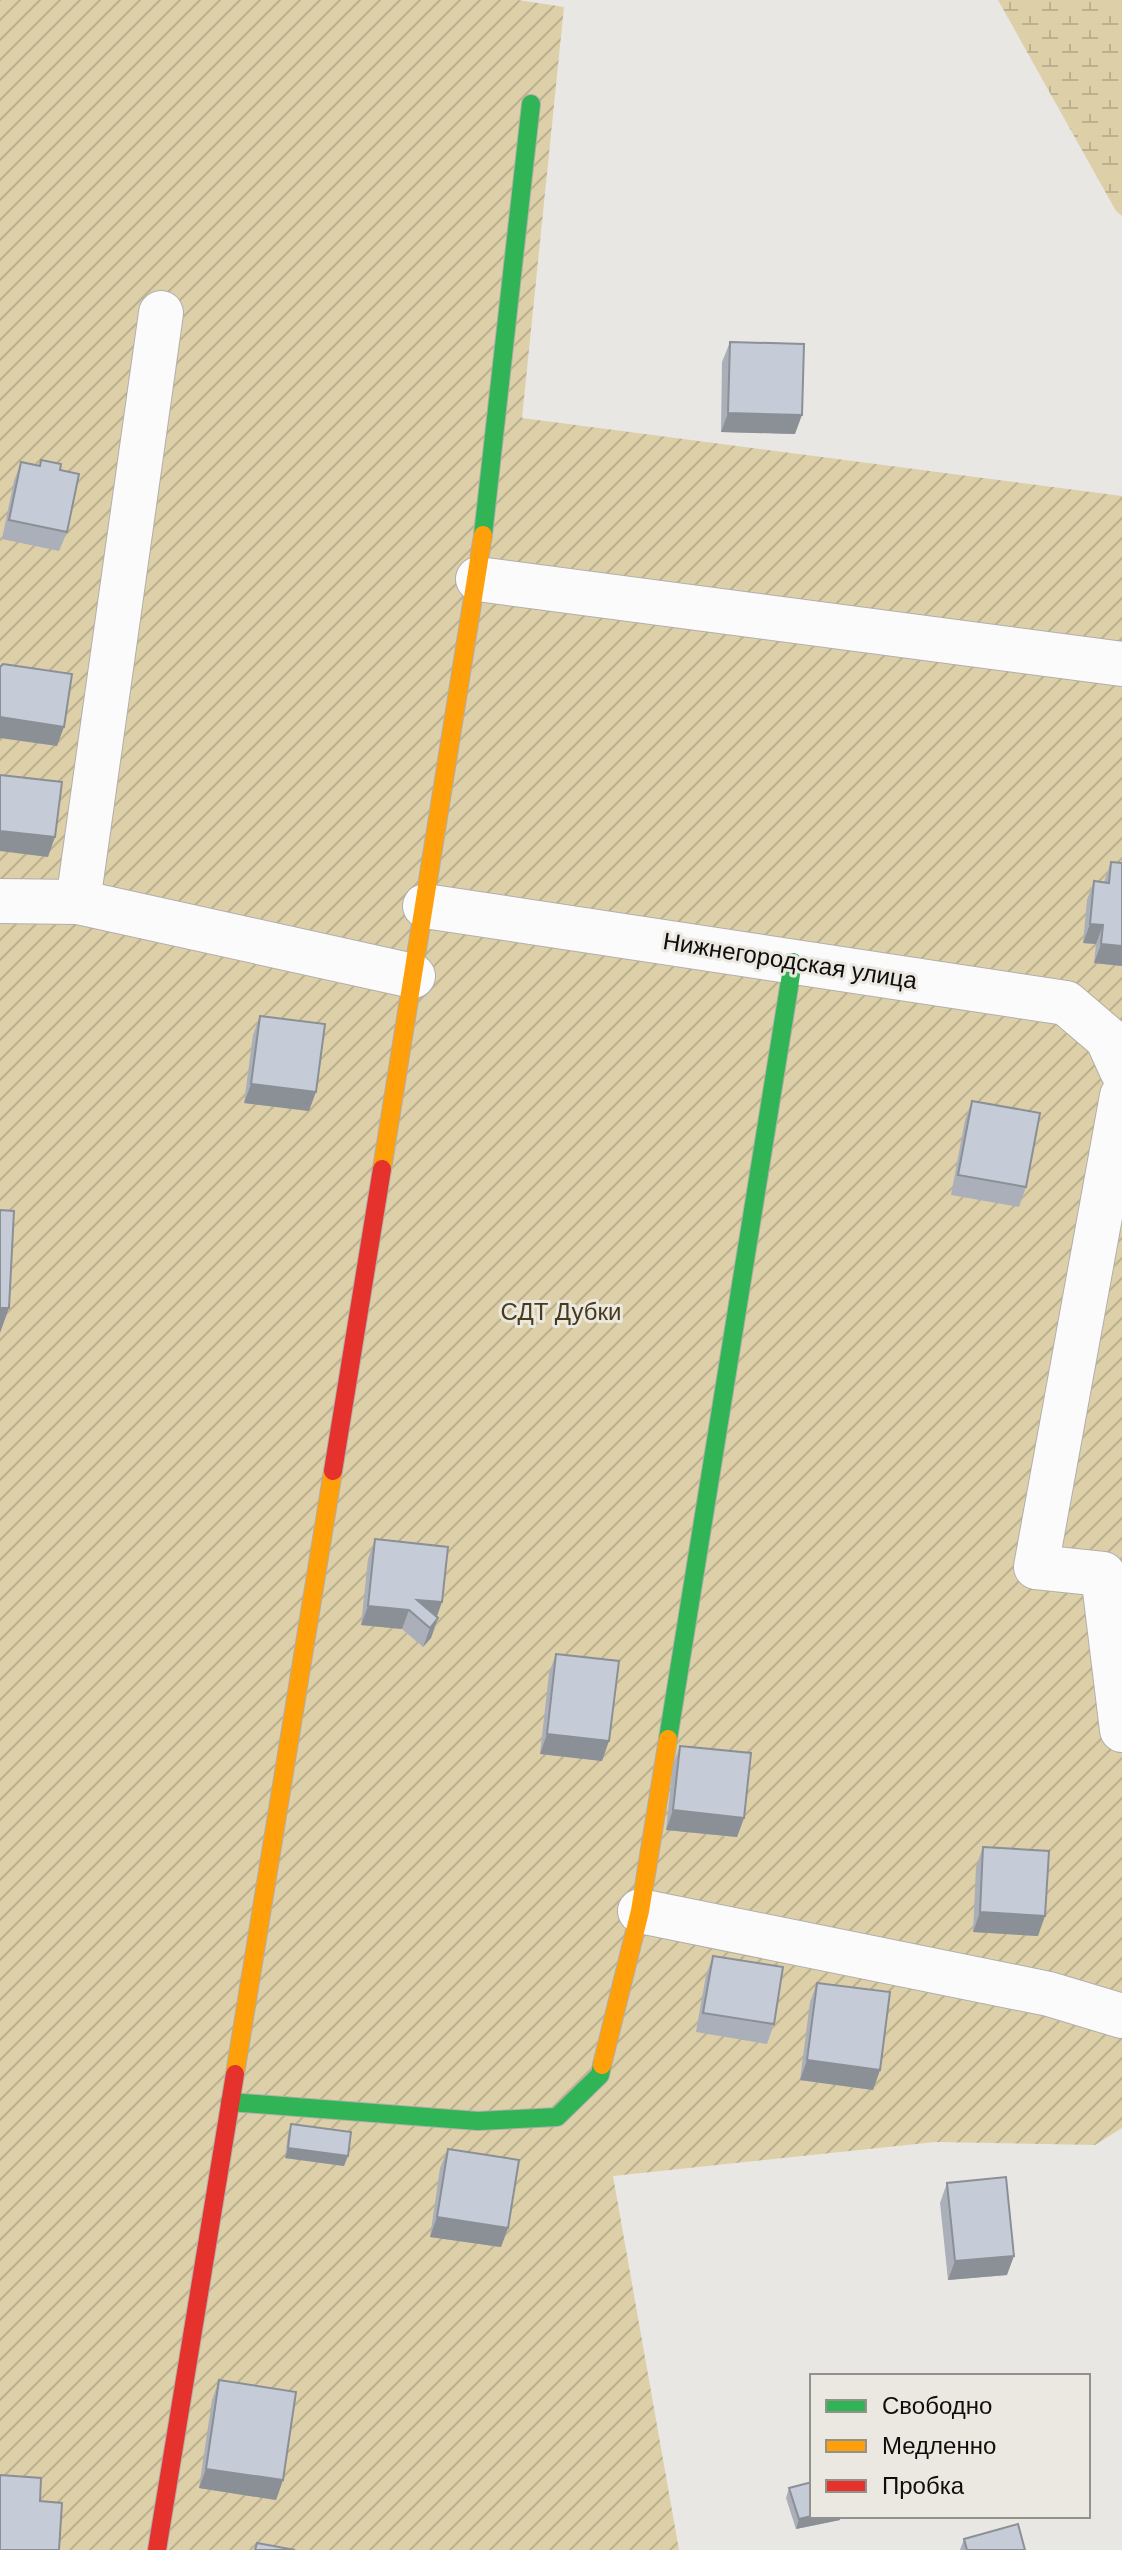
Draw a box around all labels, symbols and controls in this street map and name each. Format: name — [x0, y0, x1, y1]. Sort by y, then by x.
street label: Нижнегородская улица — [661, 925, 920, 996]
park label: СДТ Дубки — [501, 1296, 621, 1327]
legend — [810, 2374, 1090, 2518]
text: Свободно — [882, 2390, 992, 2421]
text: Медленно — [882, 2430, 996, 2461]
text: Пробка — [882, 2470, 965, 2501]

